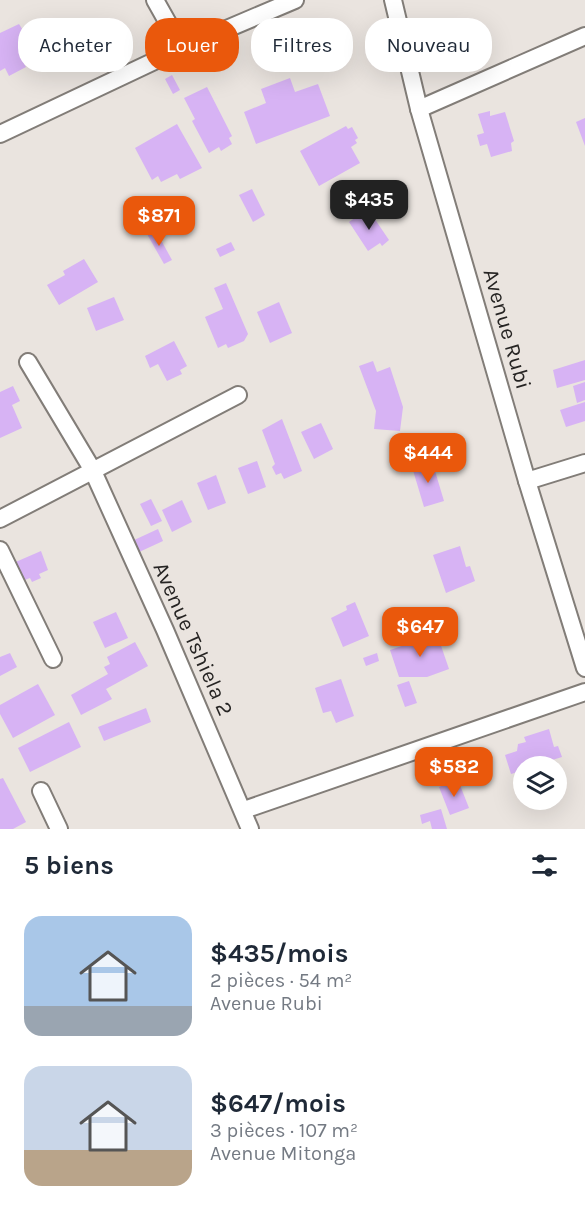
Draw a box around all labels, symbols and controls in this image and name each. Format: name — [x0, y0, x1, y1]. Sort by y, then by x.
chip: Acheter — [18, 18, 133, 72]
chip: Louer — [145, 18, 239, 72]
chip: Filtres — [251, 18, 353, 72]
chip: Nouveau — [365, 18, 492, 72]
pin: $435 — [333, 180, 405, 231]
text: $435 — [344, 188, 394, 211]
pin: $871 — [123, 196, 195, 247]
text: $871 — [137, 204, 181, 227]
street label: Avenue Rubi — [477, 266, 537, 392]
pin: $444 — [392, 433, 464, 484]
text: $444 — [403, 441, 453, 464]
street label: Avenue Tshiela 2 — [147, 558, 239, 720]
pin: $647 — [384, 607, 456, 658]
text: $647 — [396, 615, 444, 638]
pin: $582 — [418, 747, 490, 798]
text: $582 — [429, 755, 479, 778]
map controls — [513, 756, 567, 810]
button: layers — [513, 756, 567, 810]
icon: filters — [528, 849, 561, 882]
text: 5 biens — [24, 850, 114, 881]
text: $435/mois — [210, 938, 349, 969]
icon: home — [72, 940, 144, 1012]
text: 2 pièces · 54 m² — [210, 969, 352, 992]
text: Avenue Rubi — [210, 992, 323, 1015]
text: $647/mois — [210, 1088, 346, 1119]
icon: home — [72, 1090, 144, 1162]
text: 3 pièces · 107 m² — [210, 1119, 358, 1142]
text: Avenue Mitonga — [210, 1142, 356, 1165]

